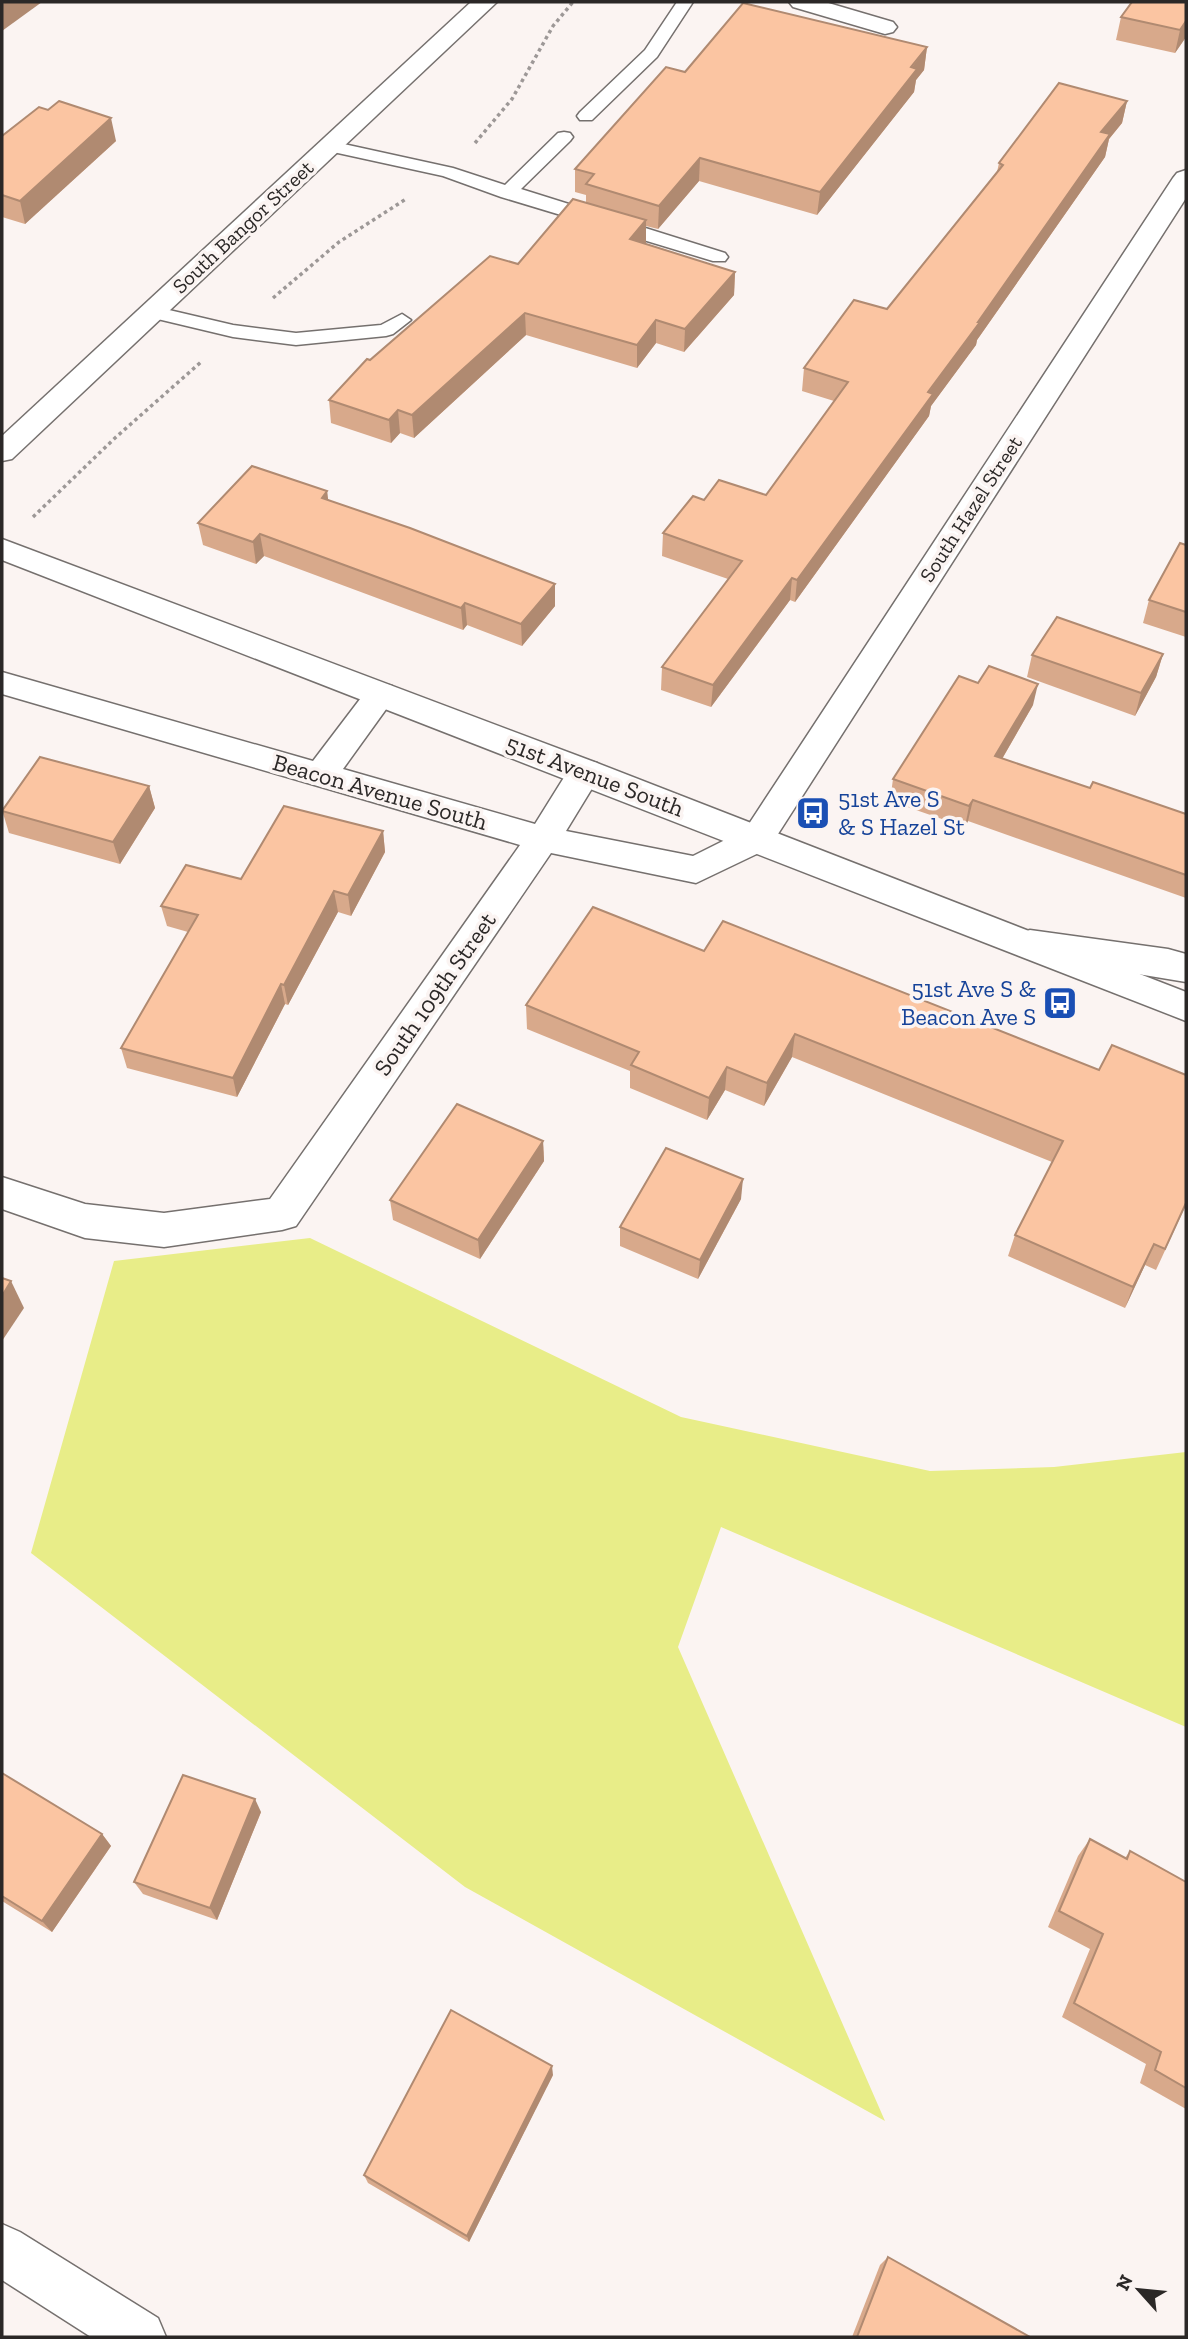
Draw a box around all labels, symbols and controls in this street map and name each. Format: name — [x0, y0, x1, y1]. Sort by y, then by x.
street label: South Bangor Street — [167, 155, 318, 298]
street label: South Hazel Street — [914, 431, 1027, 586]
street label: 51st Avenue South — [502, 728, 689, 823]
street label: Beacon Avenue South — [270, 747, 491, 836]
place label: 51st Ave S & S Hazel St — [838, 784, 965, 841]
bus stop icon: 51st Ave S & S Hazel St — [794, 794, 832, 832]
street label: South 109th Street — [367, 906, 502, 1081]
place label: 51st Ave S & Beacon Ave S — [901, 974, 1036, 1031]
bus stop icon: 51st Ave S & Beacon Ave S — [1041, 984, 1079, 1022]
north arrow — [1104, 2255, 1174, 2325]
text: N — [1111, 2271, 1138, 2294]

